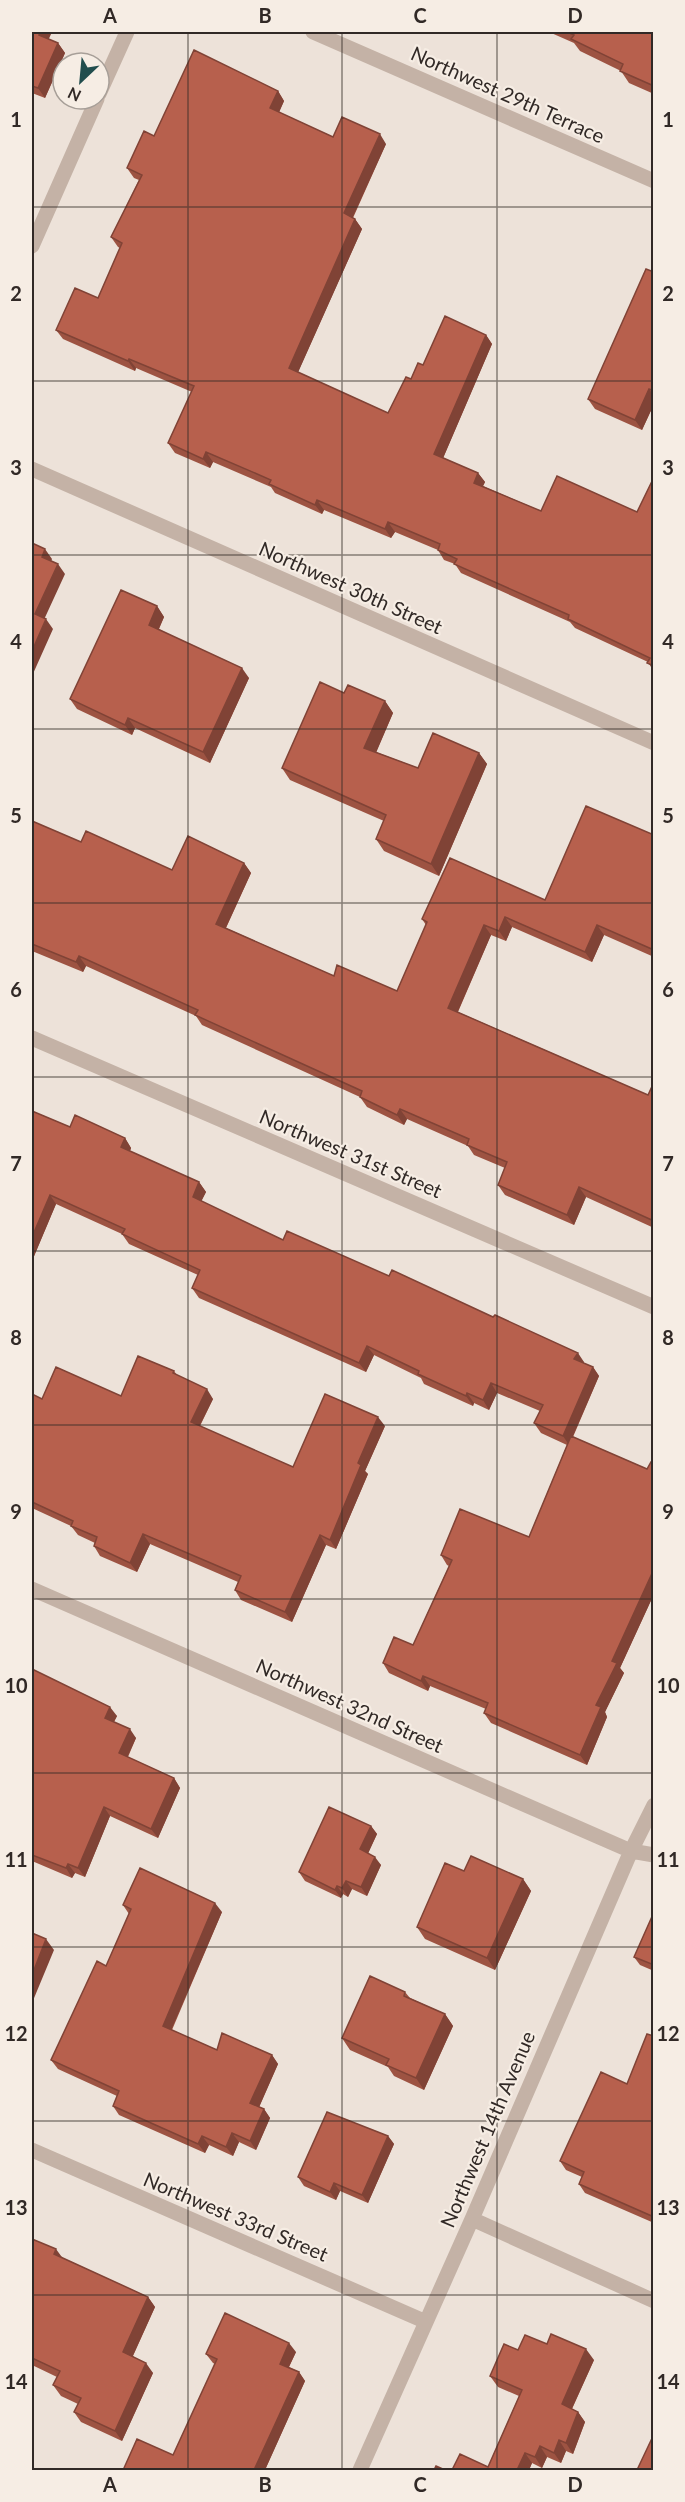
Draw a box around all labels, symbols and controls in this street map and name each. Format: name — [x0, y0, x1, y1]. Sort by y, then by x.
text: A — [102, 3, 117, 27]
text: B — [258, 3, 272, 27]
text: C — [413, 3, 427, 27]
text: D — [567, 3, 583, 27]
street label: Northwest 29th Terrace — [408, 40, 608, 148]
north arrow — [51, 51, 111, 111]
text: N — [65, 84, 84, 106]
text: 1 — [10, 107, 22, 131]
text: 1 — [662, 107, 674, 131]
text: 2 — [10, 281, 22, 305]
text: 2 — [662, 281, 674, 305]
text: 3 — [10, 455, 22, 479]
text: 3 — [662, 455, 674, 479]
street label: Northwest 30th Street — [256, 536, 446, 638]
text: 4 — [10, 629, 22, 653]
text: 4 — [662, 629, 674, 653]
text: 5 — [10, 803, 22, 827]
text: 5 — [662, 803, 674, 827]
text: 6 — [10, 977, 22, 1001]
text: 6 — [662, 977, 674, 1001]
street label: Northwest 31st Street — [256, 1104, 446, 1202]
text: 7 — [10, 1151, 22, 1175]
text: 7 — [662, 1151, 674, 1175]
text: 8 — [10, 1325, 22, 1349]
text: 8 — [662, 1325, 674, 1349]
text: 9 — [10, 1499, 22, 1523]
text: 9 — [662, 1499, 674, 1523]
street label: Northwest 32nd Street — [253, 1653, 447, 1757]
text: 10 — [4, 1673, 28, 1697]
text: 10 — [656, 1673, 680, 1697]
text: 11 — [4, 1847, 28, 1871]
text: 11 — [656, 1847, 680, 1871]
text: 12 — [4, 2021, 28, 2045]
text: 12 — [656, 2021, 680, 2045]
street label: Northwest 14th Avenue — [435, 2027, 539, 2231]
street label: Northwest 33rd Street — [140, 2166, 332, 2266]
text: 13 — [4, 2195, 28, 2219]
text: 13 — [656, 2195, 680, 2219]
text: 14 — [4, 2369, 28, 2393]
text: 14 — [656, 2369, 680, 2393]
text: A — [102, 2472, 117, 2496]
text: B — [258, 2472, 272, 2496]
text: C — [413, 2472, 427, 2496]
text: D — [567, 2472, 583, 2496]

